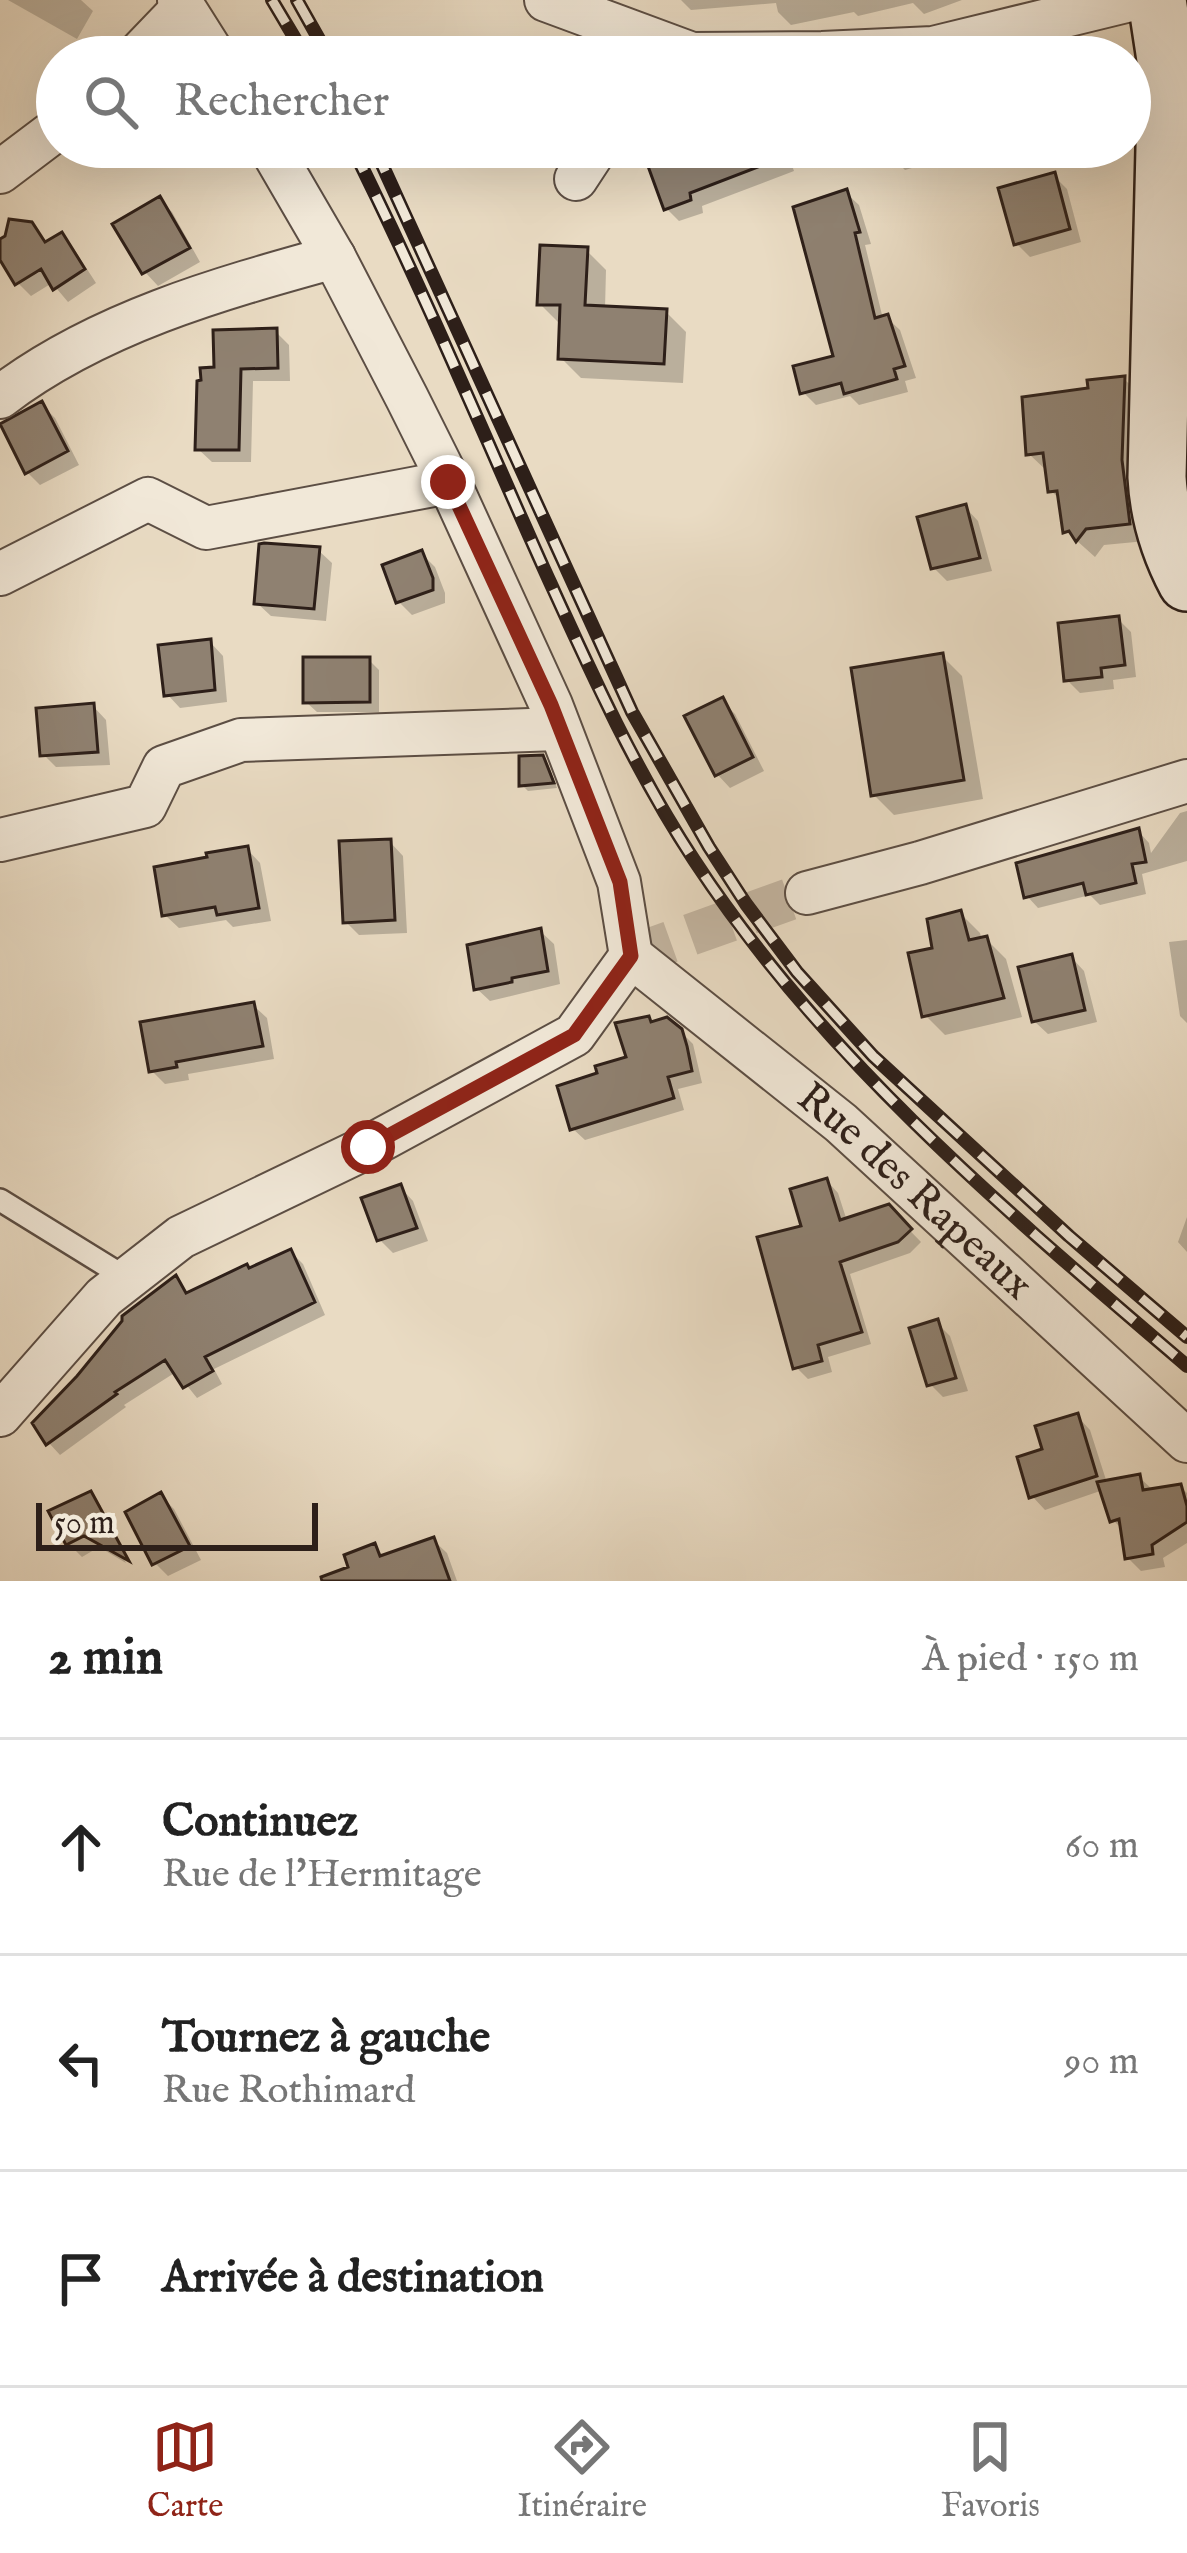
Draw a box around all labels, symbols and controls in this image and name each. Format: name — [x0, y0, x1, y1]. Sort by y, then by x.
search box — [36, 36, 1151, 168]
icon: search — [78, 69, 144, 135]
text: Rechercher — [174, 74, 389, 131]
route end — [421, 455, 475, 509]
street label: Rue des Rapeaux — [786, 1072, 1043, 1312]
route start — [341, 1120, 395, 1174]
scale bar — [36, 1497, 318, 1550]
text: 50 m — [54, 1503, 115, 1545]
text: 2 min — [48, 1627, 163, 1692]
text: À pied · 150 m — [922, 1635, 1139, 1684]
text: Continuez — [162, 1794, 358, 1851]
icon: ahead — [48, 1814, 114, 1880]
text: 60 m — [1065, 1822, 1139, 1871]
text: Rue de l'Hermitage — [162, 1851, 482, 1900]
text: Tournez à gauche — [162, 2010, 490, 2067]
icon: left — [48, 2030, 114, 2096]
text: 90 m — [1064, 2038, 1139, 2087]
text: Rue Rothimard — [162, 2067, 415, 2116]
icon: arrive — [48, 2246, 114, 2312]
text: Arrivée à destination — [162, 2250, 544, 2307]
tab: Carte — [147, 2414, 224, 2528]
tab: Itinéraire — [518, 2414, 647, 2528]
tab: Favoris — [941, 2414, 1040, 2528]

